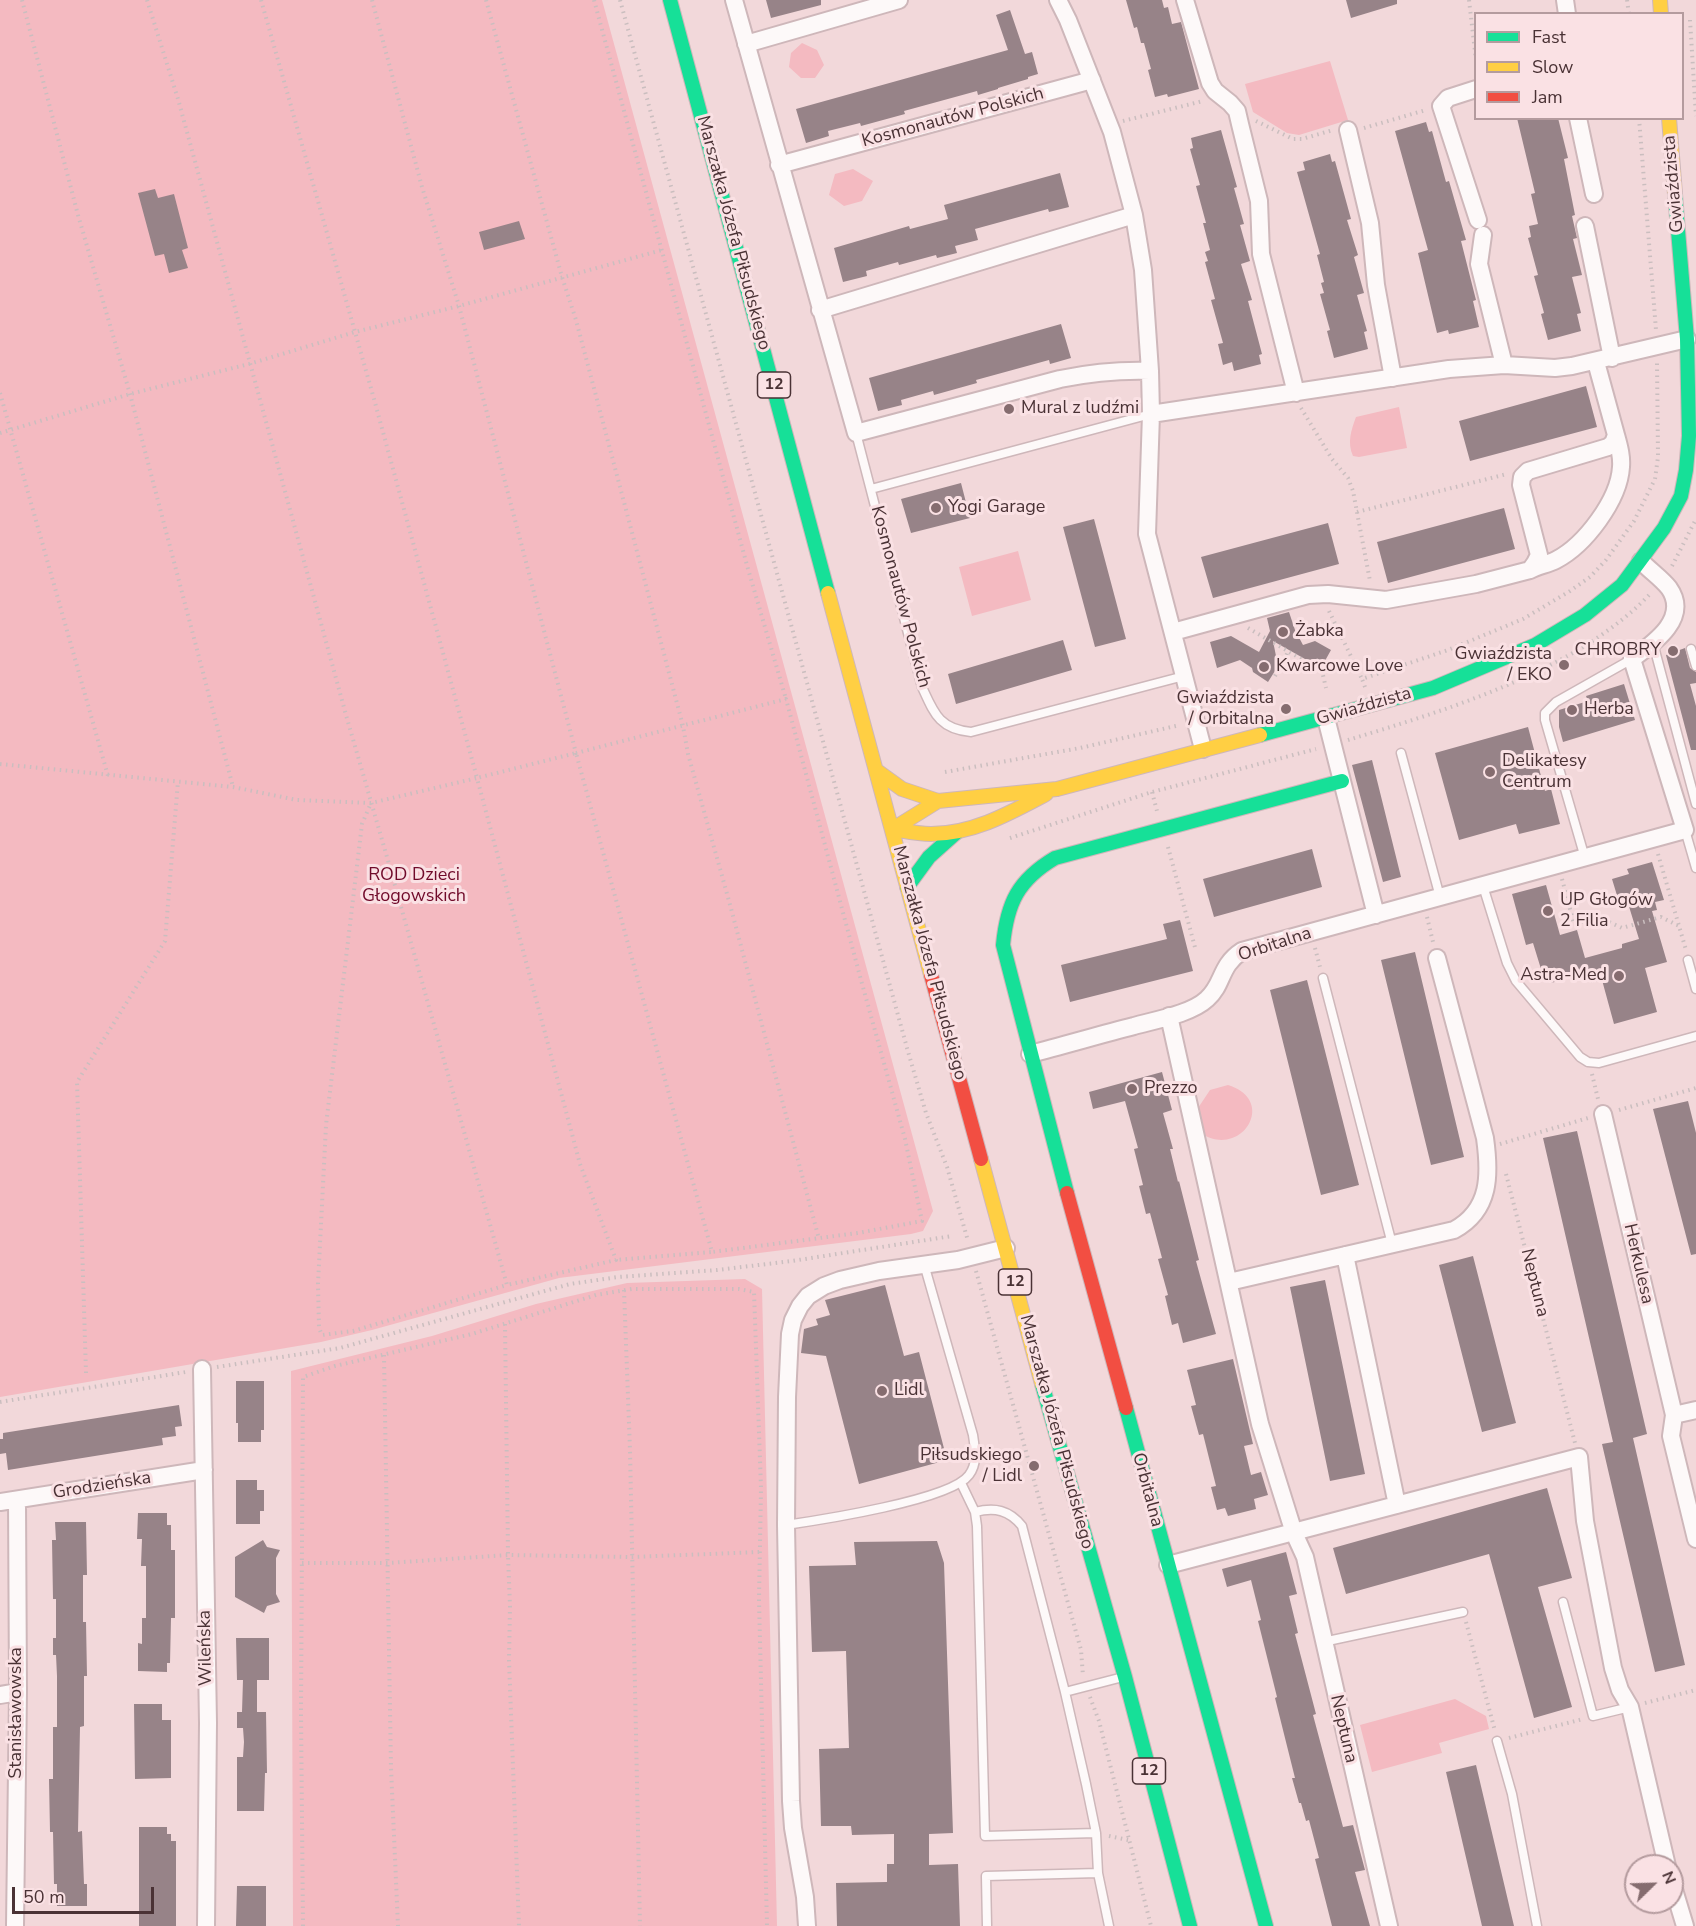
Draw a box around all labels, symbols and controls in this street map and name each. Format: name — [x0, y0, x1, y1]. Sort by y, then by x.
legend — [1474, 12, 1684, 120]
text: Fast — [1532, 25, 1566, 49]
text: Slow — [1532, 55, 1573, 79]
street label: Kosmonautów Polskich — [860, 83, 1046, 153]
text: Jam — [1532, 85, 1563, 109]
street label: Marszałka Józefa Piłsudskiego — [691, 114, 775, 352]
street label: Gwiaździsta — [1659, 135, 1689, 233]
road number: 12 — [758, 372, 790, 398]
place label: Mural z ludźmi — [1021, 398, 1139, 420]
marker: Mural z ludźmi — [1002, 402, 1016, 416]
place label: Yogi Garage — [948, 497, 1045, 519]
marker: Yogi Garage — [929, 501, 943, 515]
street label: Kosmonautów Polskich — [865, 504, 935, 690]
place label: Żabka — [1295, 621, 1344, 643]
marker: Żabka — [1276, 625, 1290, 639]
place label: CHROBRY — [1575, 640, 1661, 662]
place label: Gwiaździsta / EKO — [1455, 644, 1552, 686]
marker: CHROBRY — [1666, 644, 1680, 658]
place label: Kwarcowe Love — [1276, 656, 1403, 678]
marker: Gwiaździsta / EKO — [1557, 658, 1571, 672]
marker: Kwarcowe Love — [1257, 660, 1271, 674]
street label: Gwiaździsta — [1314, 683, 1414, 731]
place label: Gwiaździsta / Orbitalna — [1177, 688, 1274, 730]
place label: Herba — [1584, 699, 1634, 721]
marker: Gwiaździsta / Orbitalna — [1279, 702, 1293, 716]
marker: Herba — [1565, 703, 1579, 717]
place label: Delikatesy Centrum — [1502, 751, 1586, 794]
marker: Delikatesy Centrum — [1483, 765, 1497, 779]
street label: Marszałka Józefa Piłsudskiego — [887, 844, 971, 1082]
park label: ROD Dzieci Głogowskich — [362, 865, 466, 908]
place label: UP Głogów 2 Filia — [1560, 890, 1653, 932]
marker: UP Głogów 2 Filia — [1541, 904, 1555, 918]
street label: Orbitalna — [1236, 923, 1314, 967]
place label: Astra-Med — [1520, 965, 1607, 987]
marker: Astra-Med — [1612, 969, 1626, 983]
place label: Prezzo — [1144, 1078, 1198, 1100]
marker: Prezzo — [1125, 1082, 1139, 1096]
street label: Herkulesa — [1618, 1222, 1658, 1306]
street label: Neptuna — [1515, 1247, 1553, 1319]
road number: 12 — [998, 1269, 1032, 1295]
street label: Marszałka Józefa Piłsudskiego — [1014, 1313, 1098, 1551]
place label: Lidl — [894, 1380, 924, 1402]
marker: Lidl — [875, 1384, 889, 1398]
place label: Piłsudskiego / Lidl — [920, 1445, 1022, 1488]
street label: Orbitalna — [1127, 1451, 1167, 1529]
marker: Piłsudskiego / Lidl — [1027, 1459, 1041, 1473]
street label: Grodzieńska — [51, 1468, 153, 1504]
street label: Wileńska — [195, 1610, 217, 1686]
street label: Stanisławowska — [6, 1647, 28, 1779]
street label: Neptuna — [1325, 1693, 1361, 1765]
road number: 12 — [1132, 1758, 1166, 1784]
north arrow — [1624, 1854, 1684, 1914]
text: N — [1656, 1868, 1681, 1888]
scale bar — [15, 1875, 158, 1913]
text: 50 m — [23, 1885, 65, 1909]

